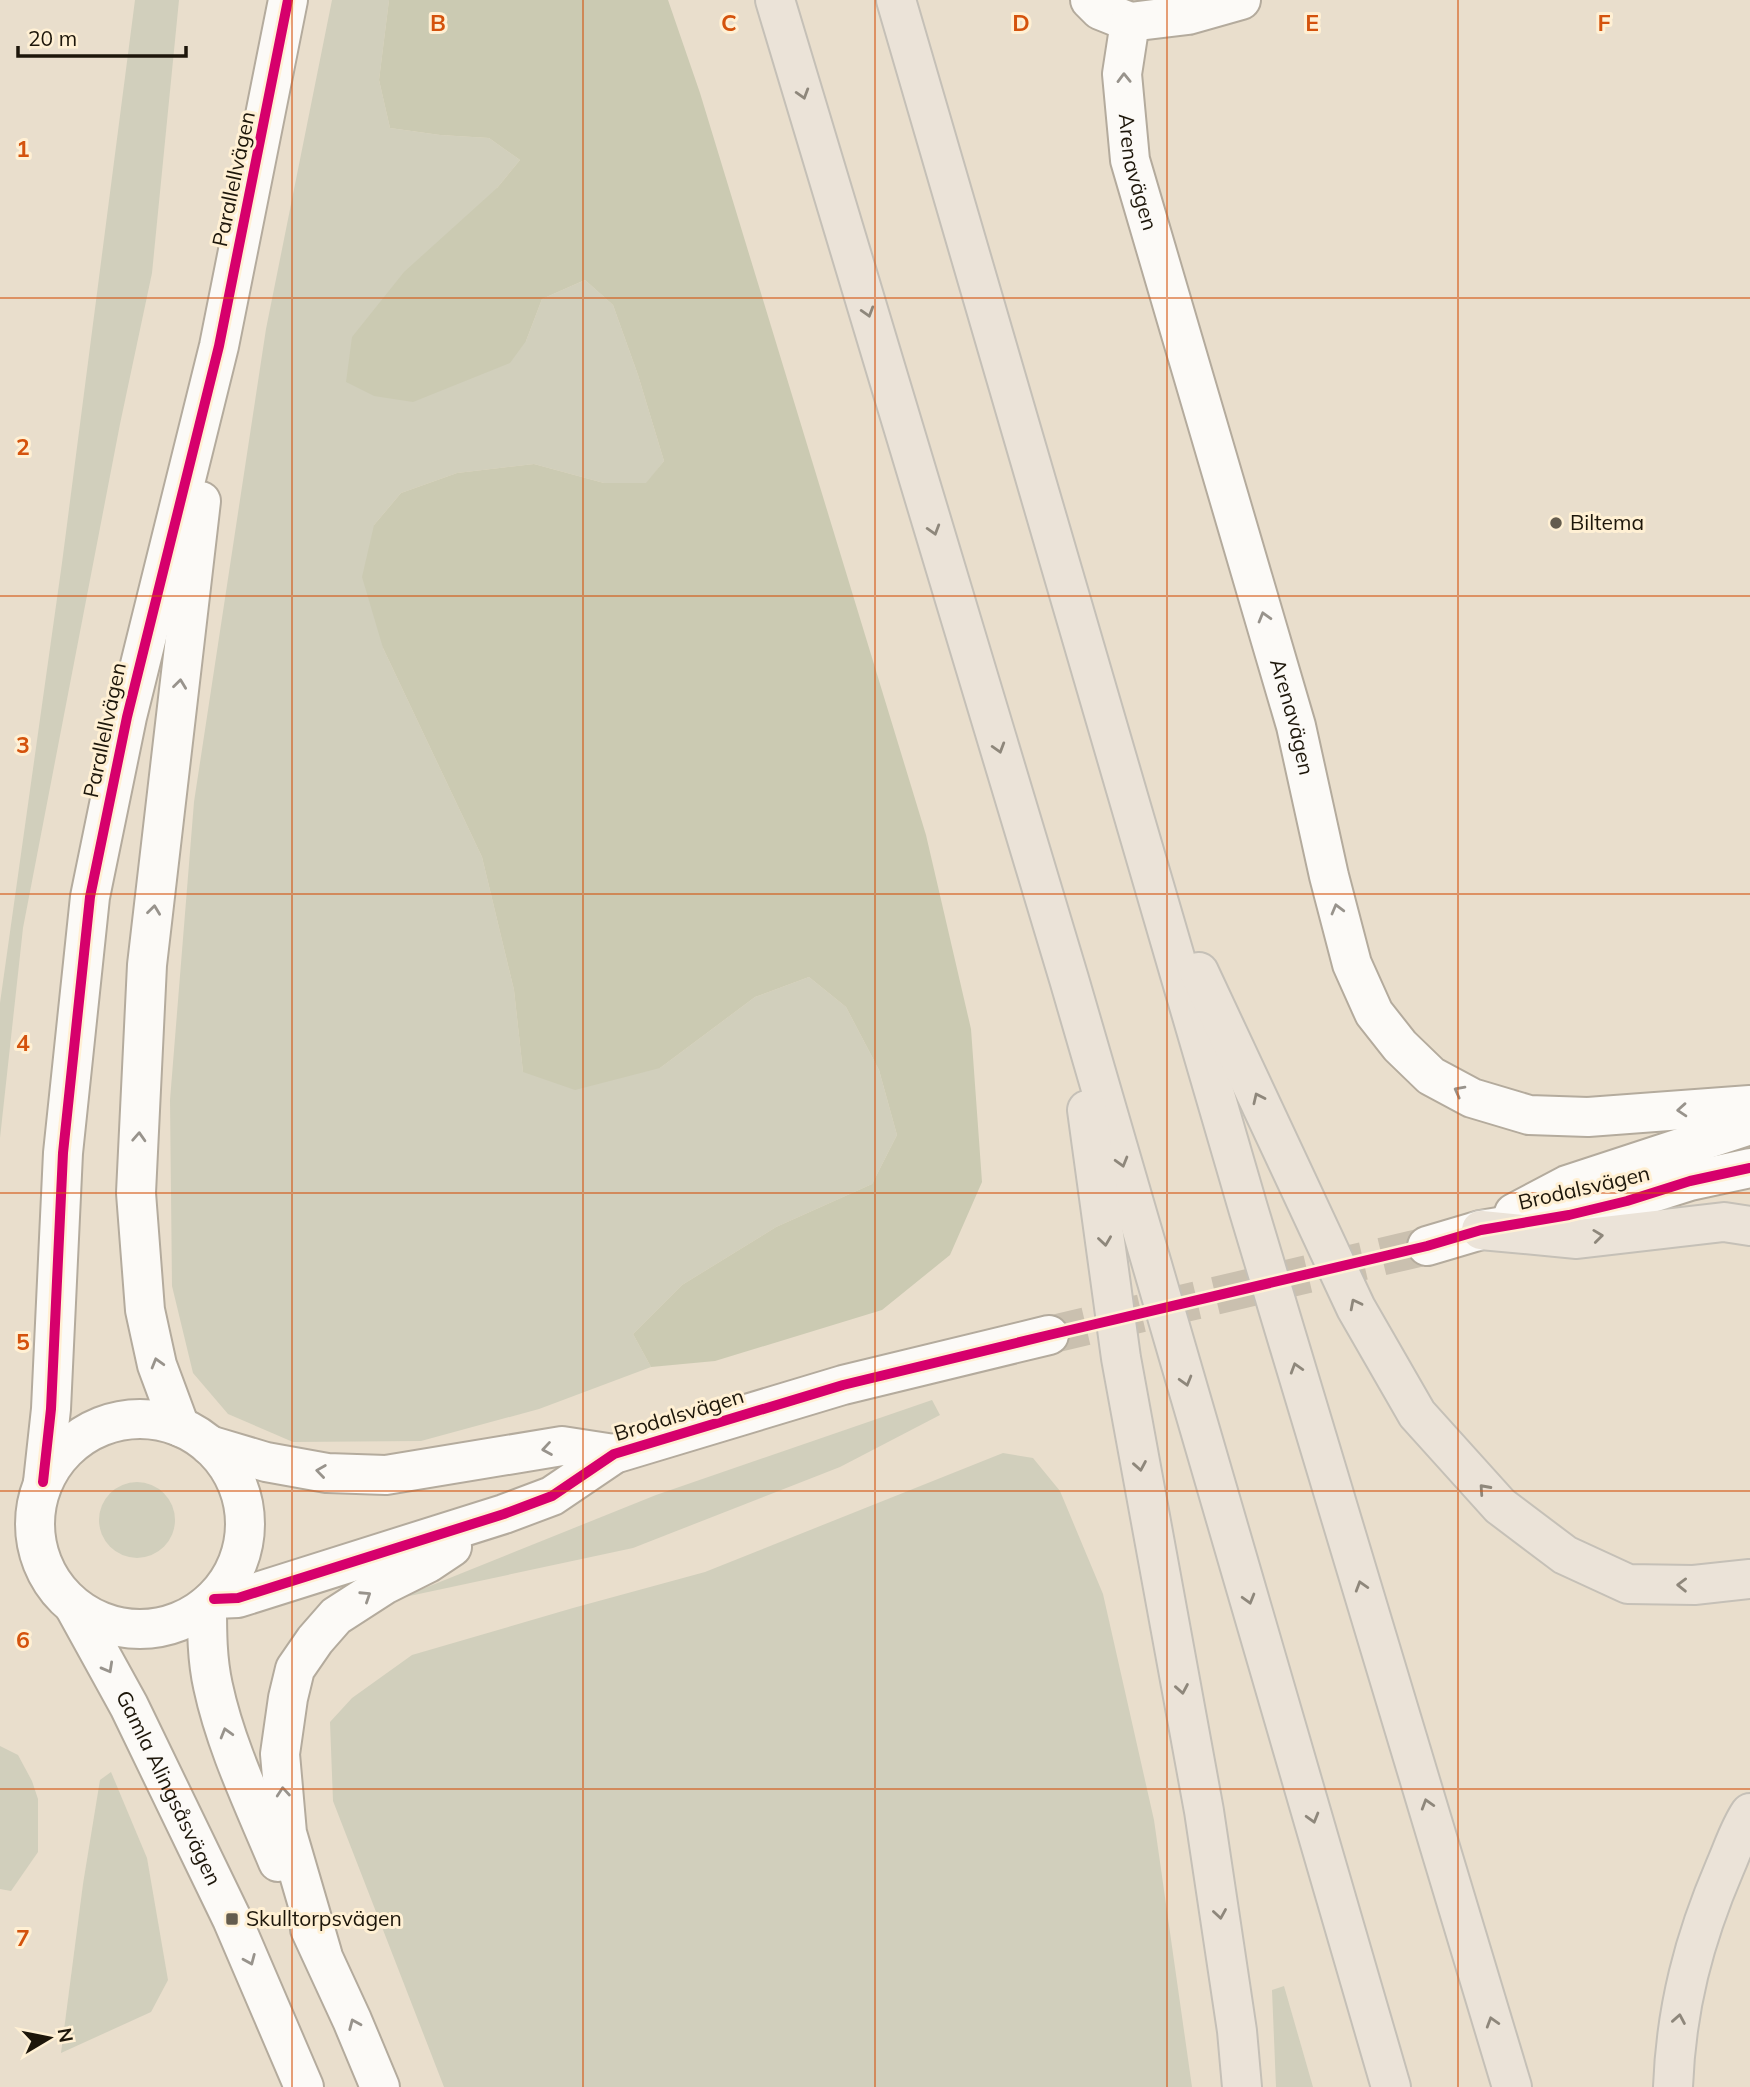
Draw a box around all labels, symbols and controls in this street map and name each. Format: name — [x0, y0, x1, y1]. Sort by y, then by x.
text: B — [430, 8, 446, 37]
text: C — [721, 8, 737, 37]
text: D — [1012, 8, 1030, 37]
text: E — [1305, 8, 1319, 37]
text: F — [1597, 8, 1611, 37]
scale bar — [18, 14, 186, 58]
text: 20 m — [28, 25, 77, 51]
one-way arrow — [1116, 73, 1131, 84]
one-way arrow — [795, 87, 809, 100]
street label: Parallellvägen — [206, 109, 260, 249]
street label: Arenavägen — [1114, 112, 1164, 233]
text: 1 — [16, 134, 30, 163]
one-way arrow — [860, 306, 875, 318]
text: 2 — [16, 432, 30, 461]
place label: Biltema — [1570, 509, 1644, 535]
marker: Biltema — [1548, 515, 1564, 531]
one-way arrow — [925, 524, 940, 536]
one-way arrow — [1258, 612, 1273, 624]
street label: Arenavägen — [1265, 655, 1320, 777]
street label: Parallellvägen — [77, 660, 131, 800]
one-way arrow — [172, 678, 187, 690]
text: 3 — [16, 730, 30, 759]
one-way arrow — [991, 741, 1006, 753]
one-way arrow — [1331, 903, 1345, 915]
one-way arrow — [146, 904, 161, 916]
text: 4 — [16, 1028, 30, 1057]
one-way arrow — [1454, 1086, 1466, 1099]
one-way arrow — [1252, 1093, 1266, 1105]
one-way arrow — [1676, 1102, 1687, 1117]
one-way arrow — [131, 1131, 146, 1142]
one-way arrow — [1114, 1156, 1129, 1168]
street label: Brodalsvägen — [1515, 1159, 1652, 1215]
one-way arrow — [1592, 1229, 1604, 1244]
one-way arrow — [1097, 1235, 1112, 1247]
one-way arrow — [1349, 1299, 1363, 1311]
text: 5 — [16, 1327, 30, 1356]
one-way arrow — [151, 1357, 166, 1369]
one-way arrow — [1290, 1362, 1305, 1374]
one-way arrow — [1177, 1374, 1192, 1386]
street label: Brodalsvägen — [611, 1382, 747, 1446]
one-way arrow — [541, 1441, 552, 1456]
one-way arrow — [1132, 1460, 1147, 1472]
one-way arrow — [315, 1464, 327, 1479]
one-way arrow — [1480, 1484, 1493, 1497]
one-way arrow — [1676, 1577, 1687, 1593]
one-way arrow — [1355, 1580, 1370, 1592]
one-way arrow — [359, 1592, 372, 1605]
one-way arrow — [1241, 1593, 1256, 1605]
text: 6 — [16, 1625, 30, 1654]
one-way arrow — [100, 1660, 113, 1673]
one-way arrow — [1173, 1683, 1188, 1695]
street label: Gamla Alingsåsvägen — [111, 1686, 228, 1889]
one-way arrow — [220, 1727, 235, 1739]
one-way arrow — [276, 1786, 291, 1797]
one-way arrow — [1420, 1798, 1435, 1810]
one-way arrow — [1305, 1811, 1319, 1823]
place label: Skulltorpsvägen — [246, 1905, 402, 1931]
one-way arrow — [1212, 1908, 1227, 1919]
marker: Skulltorpsvägen — [224, 1911, 240, 1927]
text: 7 — [16, 1923, 30, 1952]
one-way arrow — [242, 1953, 256, 1966]
north arrow — [14, 2003, 84, 2073]
one-way arrow — [1671, 2013, 1686, 2025]
one-way arrow — [1486, 2016, 1501, 2028]
one-way arrow — [348, 2019, 362, 2031]
text: N — [53, 2026, 79, 2044]

